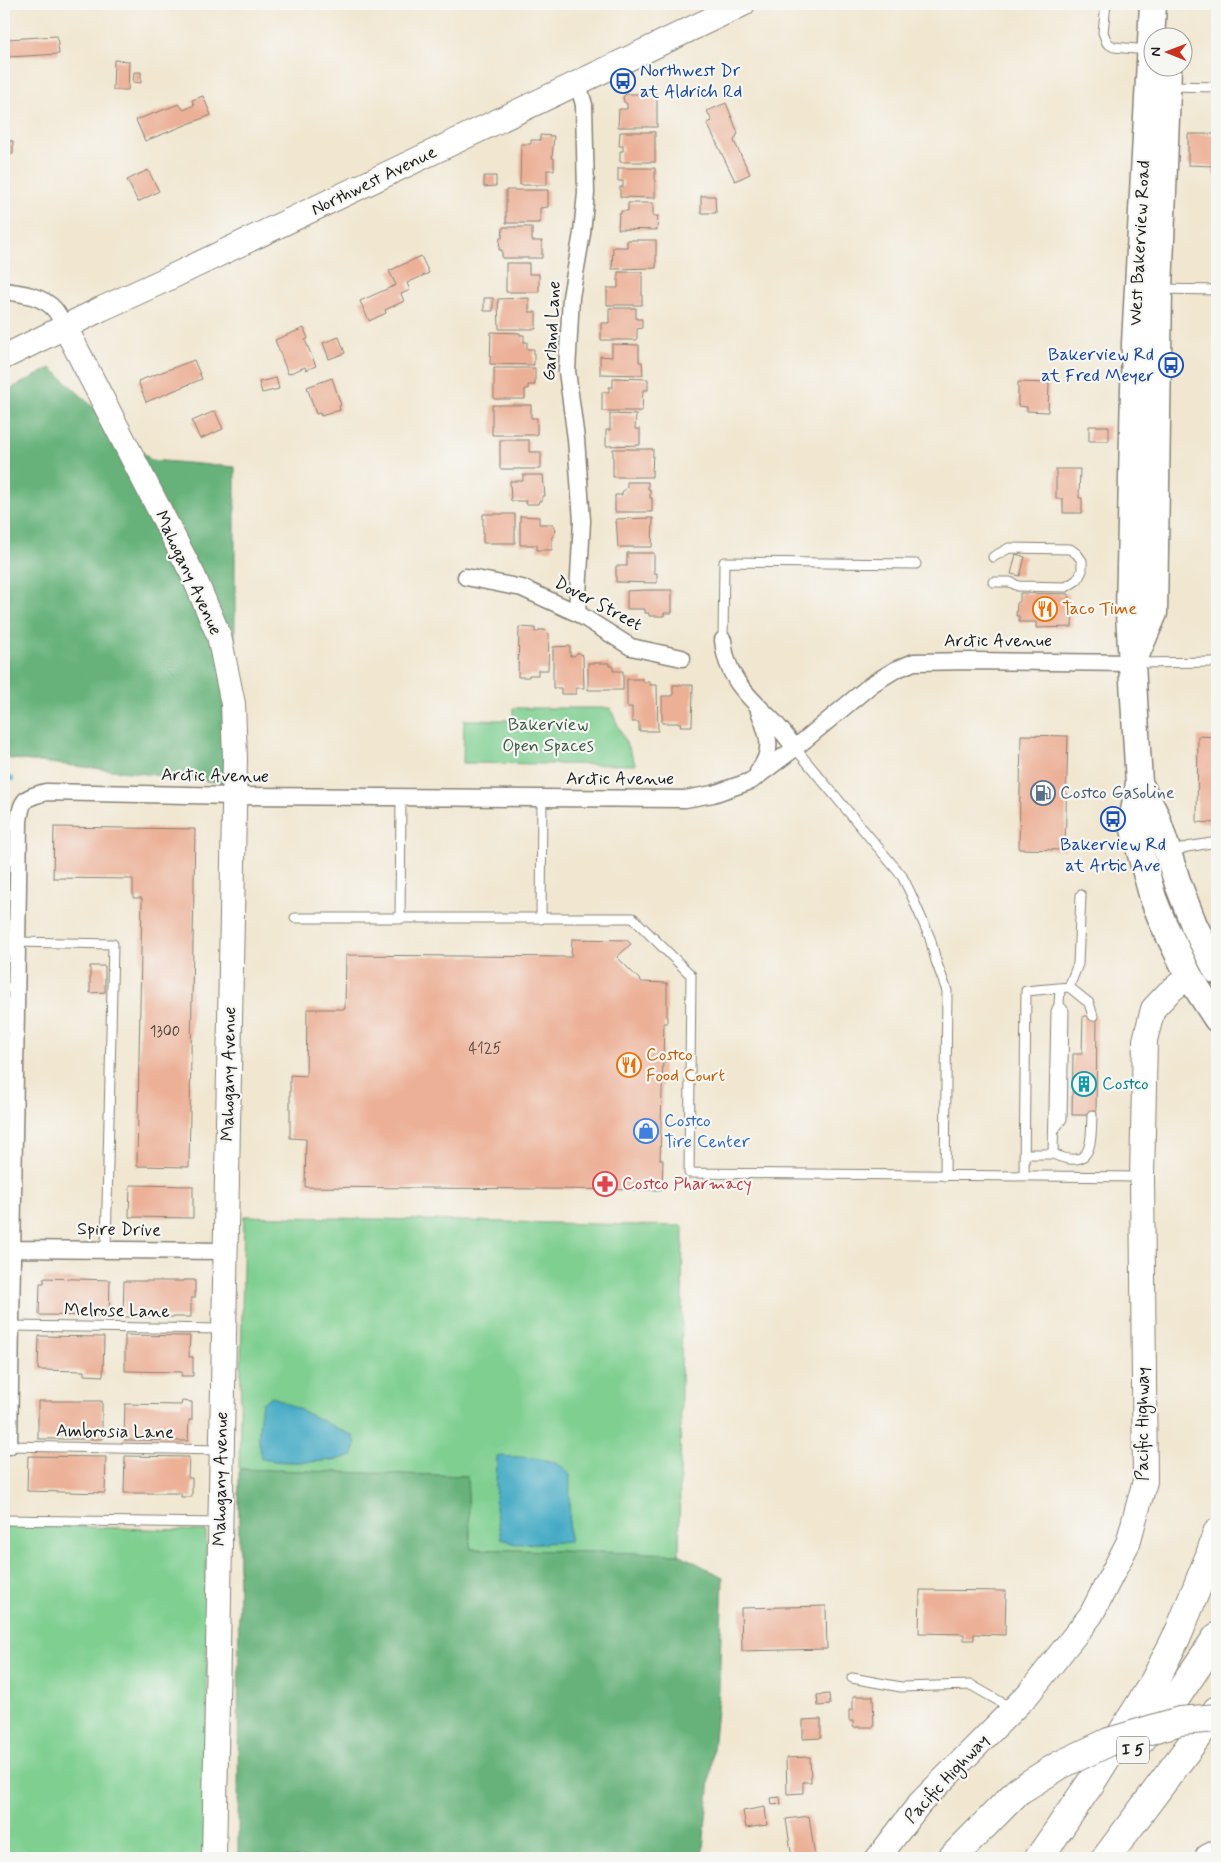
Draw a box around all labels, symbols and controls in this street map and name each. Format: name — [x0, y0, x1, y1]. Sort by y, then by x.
north arrow — [1144, 28, 1194, 78]
text: N — [1147, 47, 1165, 57]
place label: Northwest Dr at Aldrich Rd — [640, 59, 742, 104]
bus stop icon: Northwest Dr at Aldrich Rd — [610, 68, 636, 94]
street label: Northwest Avenue — [307, 140, 441, 222]
street label: West Bakerview Road — [1124, 160, 1156, 326]
street label: Garland Lane — [537, 280, 567, 382]
place label: Bakerview Rd at Fred Meyer — [1041, 343, 1154, 388]
bus stop icon: Bakerview Rd at Fred Meyer — [1158, 352, 1184, 378]
street label: Mahogany Avenue — [149, 507, 227, 639]
street label: Dover Street — [550, 571, 646, 637]
restaurant icon: Taco Time — [1032, 596, 1058, 622]
place label: Taco Time — [1062, 597, 1137, 621]
street label: Arctic Avenue — [944, 629, 1052, 653]
park label: Bakerview Open Spaces — [502, 713, 594, 758]
street label: Arctic Avenue — [161, 763, 269, 789]
street label: Arctic Avenue — [566, 767, 674, 791]
fuel station icon: Costco Gasoline — [1030, 780, 1056, 806]
place label: Costco Gasoline — [1060, 781, 1175, 805]
bus stop icon: Bakerview Rd at Artic Ave — [1100, 806, 1126, 832]
place label: Bakerview Rd at Artic Ave — [1060, 833, 1166, 878]
street label: Mahogany Avenue — [216, 1006, 242, 1142]
house number: 1300 — [150, 1022, 180, 1042]
house number: 4125 — [468, 1039, 502, 1059]
place label: Costco Food Court — [646, 1043, 726, 1088]
restaurant icon: Costco Food Court — [616, 1052, 642, 1078]
building icon: Costco — [1071, 1071, 1097, 1097]
place label: Costco — [1102, 1072, 1149, 1096]
place label: Costco Tire Center — [664, 1109, 751, 1154]
shop icon: Costco Tire Center — [633, 1118, 659, 1144]
pharmacy icon: Costco Pharmacy — [592, 1171, 618, 1197]
place label: Costco Pharmacy — [622, 1172, 752, 1196]
street label: Spire Drive — [77, 1217, 161, 1243]
street label: Melrose Lane — [64, 1298, 170, 1324]
street label: Pacific Highway — [1131, 1367, 1156, 1481]
street label: Mahogany Avenue — [208, 1411, 234, 1547]
street label: Ambrosia Lane — [56, 1419, 174, 1445]
street label: Pacific Highway — [899, 1729, 995, 1830]
road number: I 5 — [1117, 1736, 1149, 1764]

